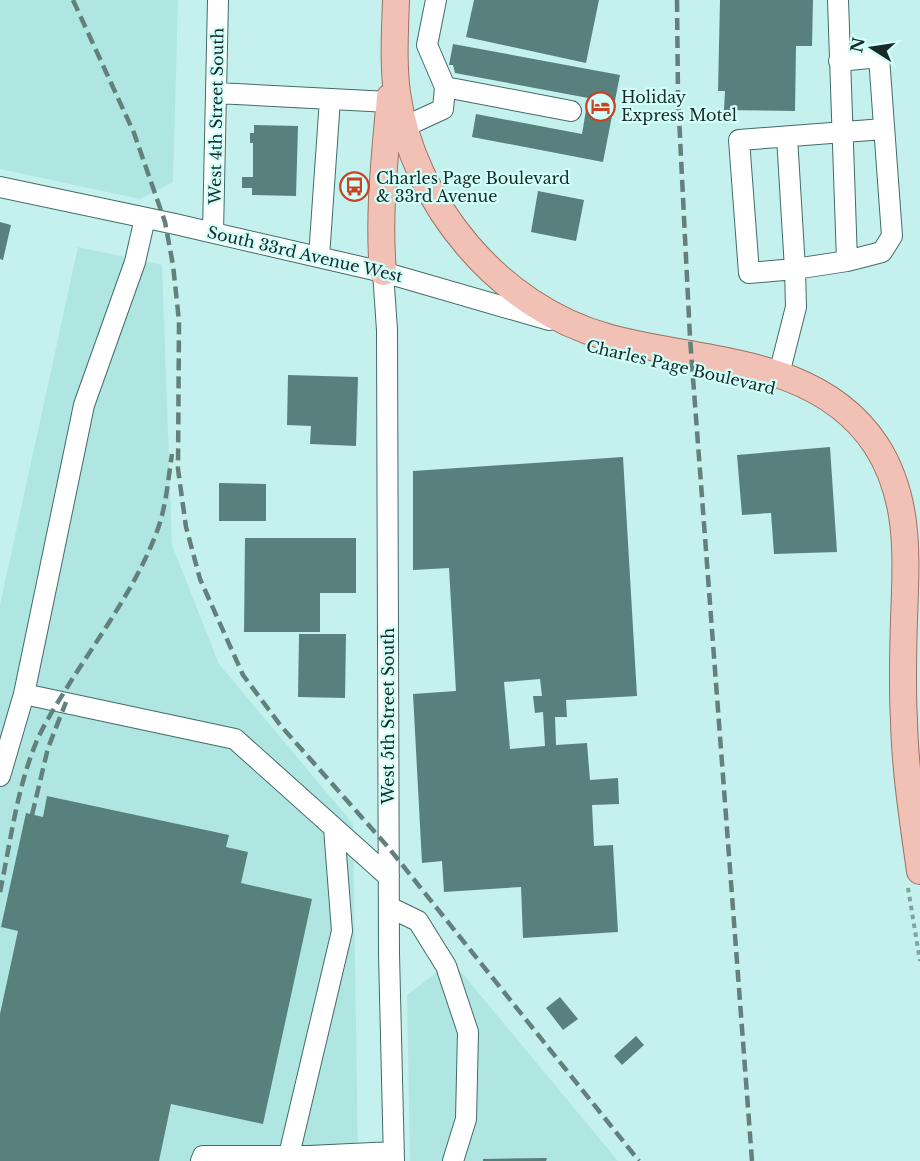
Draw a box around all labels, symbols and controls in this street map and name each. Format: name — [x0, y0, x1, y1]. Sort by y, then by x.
north arrow — [842, 18, 902, 78]
street label: West 4th Street South — [204, 27, 228, 206]
text: N — [846, 35, 869, 54]
place label: Holiday Express Motel — [621, 87, 737, 125]
hotel icon: Holiday Express Motel — [584, 90, 616, 122]
place label: Charles Page Boulevard & 33rd Avenue — [376, 168, 570, 206]
bus stop icon: Charles Page Boulevard & 33rd Avenue — [339, 171, 371, 203]
street label: South 33rd Avenue West — [205, 222, 405, 286]
street label: Charles Page Boulevard — [584, 335, 778, 399]
street label: West 5th Street South — [378, 628, 398, 805]

